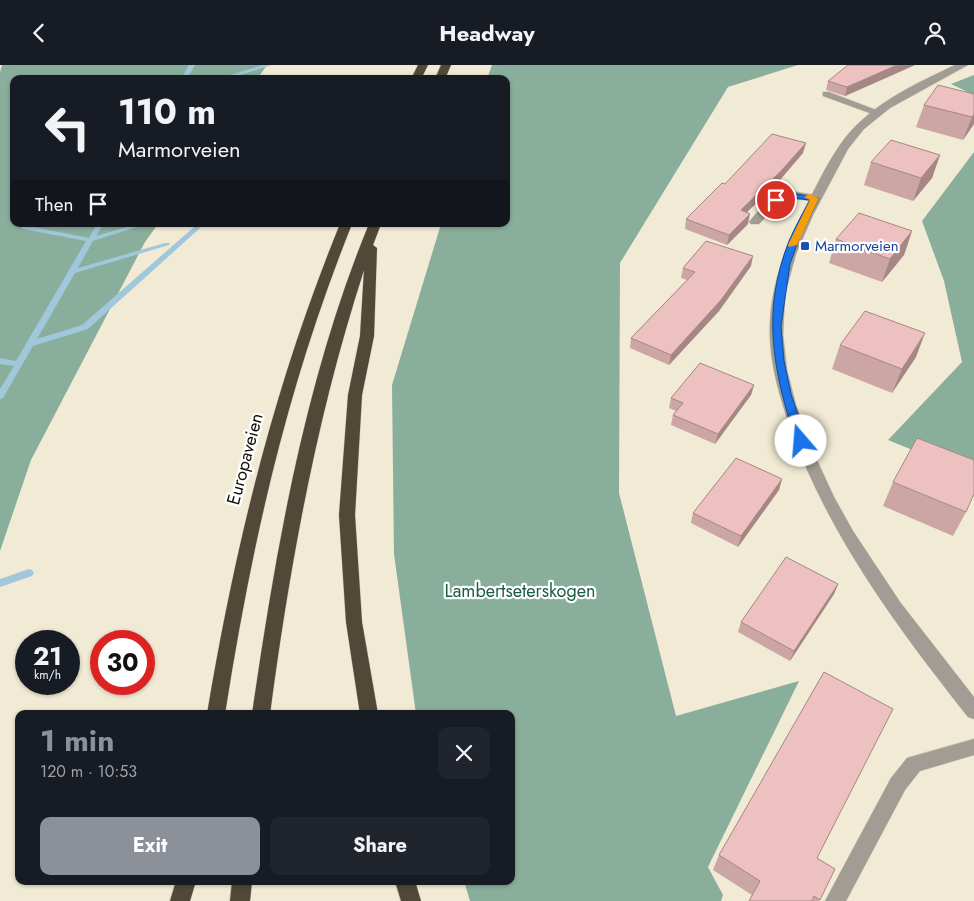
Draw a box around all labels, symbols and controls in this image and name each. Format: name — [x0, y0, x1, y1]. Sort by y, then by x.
text: Headway — [439, 17, 535, 49]
icon: back — [25, 19, 53, 47]
icon: person — [921, 19, 949, 47]
text: 110 m — [118, 87, 216, 137]
icon: left — [35, 95, 100, 160]
text: Marmorveien — [118, 133, 241, 165]
pin — [755, 179, 797, 221]
icon: arrive — [762, 186, 790, 214]
icon: arrive — [84, 190, 112, 218]
text: Then — [35, 191, 74, 218]
place label: Marmorveien — [815, 235, 899, 257]
marker: Marmorveien — [799, 240, 811, 252]
street label: Europaveien — [220, 410, 270, 508]
position arrow — [774, 414, 826, 466]
park label: Lambertseterskogen — [445, 578, 595, 604]
speed limit sign: 30 — [90, 630, 155, 695]
text: 21 — [33, 638, 62, 674]
text: km/h — [34, 666, 61, 684]
text: 1 min — [40, 719, 114, 762]
button: close — [438, 727, 490, 779]
text: 120 m · 10:53 — [40, 760, 137, 783]
button: Exit — [40, 817, 260, 875]
button: Share — [270, 817, 490, 875]

